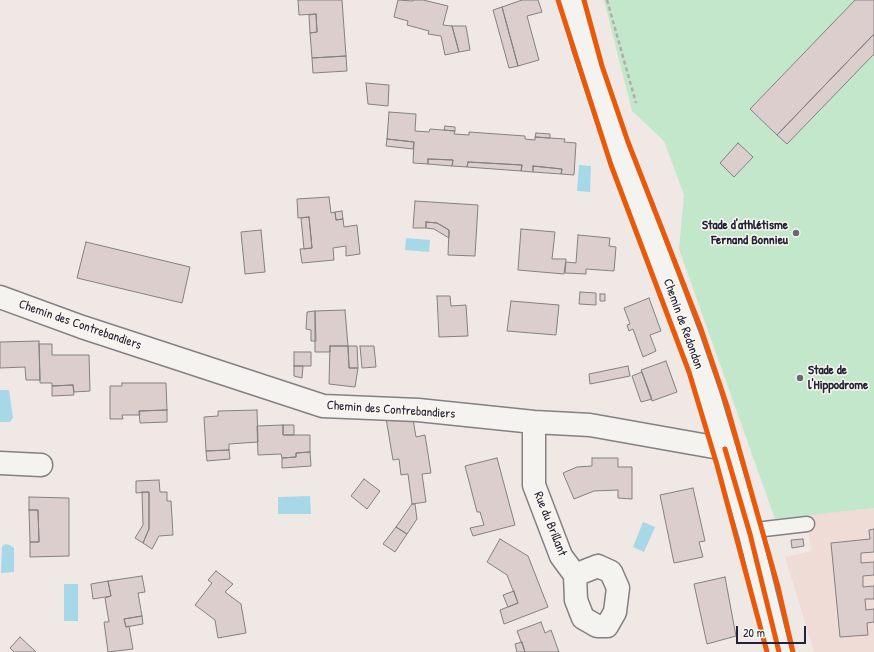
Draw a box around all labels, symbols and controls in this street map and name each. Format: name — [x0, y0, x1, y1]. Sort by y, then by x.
place label: Stade d'athlétisme Fernand Bonnieu — [702, 218, 788, 249]
marker: Stade d'athlétisme Fernand Bonnieu — [791, 228, 801, 238]
street label: Chemin de Redondon — [659, 277, 707, 371]
street label: Chemin des Contrebandiers — [16, 297, 144, 353]
place label: Stade de l'Hippodrome — [808, 363, 868, 394]
marker: Stade de l'Hippodrome — [795, 373, 805, 383]
street label: Chemin des Contrebandiers — [326, 398, 456, 422]
street label: Rue du Brillant — [530, 490, 570, 558]
scale bar — [738, 618, 808, 644]
text: 20 m — [743, 624, 765, 641]

